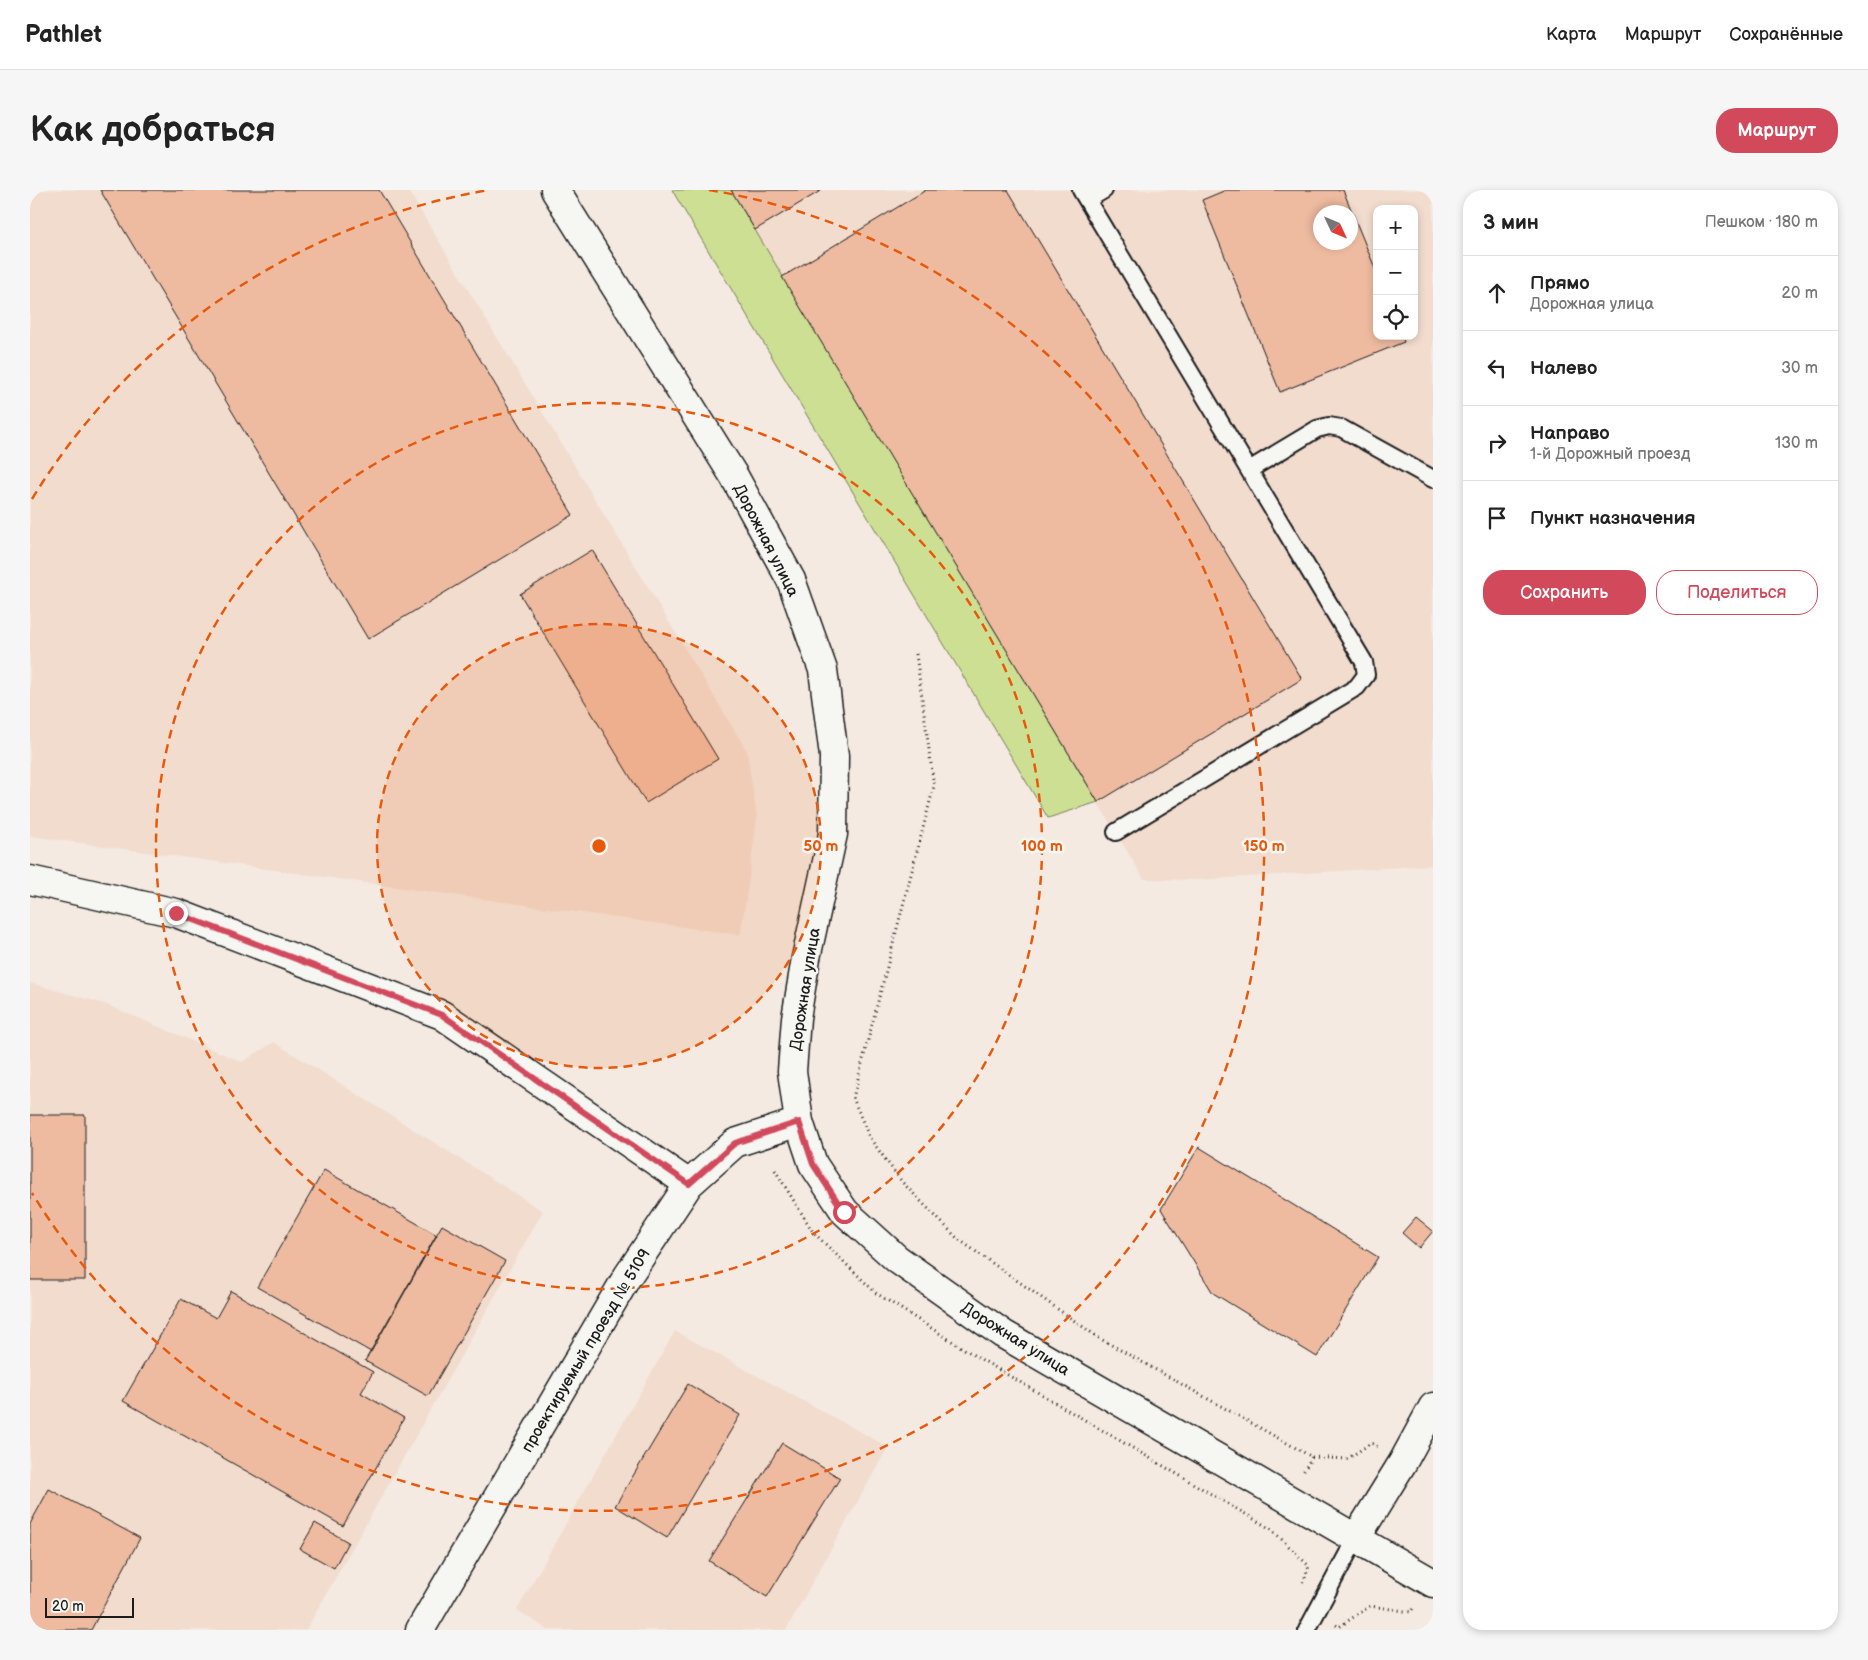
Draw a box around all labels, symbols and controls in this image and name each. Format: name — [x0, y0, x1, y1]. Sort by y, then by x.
text: Pathlet — [25, 20, 102, 49]
text: Карта — [1546, 24, 1597, 45]
text: Маршрут — [1625, 24, 1701, 45]
text: Сохранённые — [1729, 24, 1843, 45]
button: Маршрут — [1716, 108, 1838, 153]
text: Как добраться — [30, 109, 276, 152]
north arrow — [1313, 205, 1358, 250]
map controls — [1373, 205, 1418, 340]
button: + — [1373, 205, 1418, 250]
text: 3 мин — [1483, 210, 1539, 235]
text: Пешком · 180 m — [1705, 213, 1818, 232]
button: − — [1373, 250, 1418, 295]
text: Прямо — [1530, 272, 1590, 295]
icon: ahead — [1483, 279, 1511, 307]
text: 20 m — [1782, 284, 1818, 303]
button: locate — [1373, 295, 1418, 340]
text: Дорожная улица — [1530, 295, 1654, 314]
icon: left — [1483, 354, 1511, 382]
text: Налево — [1530, 357, 1597, 380]
text: 30 m — [1781, 359, 1818, 378]
text: Направо — [1530, 422, 1610, 445]
icon: right — [1483, 429, 1511, 457]
text: 130 m — [1775, 434, 1818, 453]
text: 1-й Дорожный проезд — [1530, 445, 1690, 464]
street label: Дорожная улица — [729, 481, 803, 601]
icon: arrive — [1483, 504, 1511, 532]
text: Пункт назначения — [1530, 507, 1695, 530]
button: Сохранить — [1483, 570, 1646, 615]
button: Поделиться — [1656, 570, 1818, 615]
centre of rings — [590, 837, 608, 855]
text: 50 m — [804, 837, 839, 856]
text: 100 m — [1021, 837, 1063, 856]
text: 150 m — [1243, 837, 1285, 856]
route end — [165, 902, 188, 925]
street label: Дорожная улица — [786, 926, 825, 1052]
route start — [833, 1201, 856, 1224]
street label: проектируемый проезд № 5109 — [518, 1246, 655, 1456]
street label: Дорожная улица — [958, 1298, 1073, 1380]
scale bar — [45, 1595, 134, 1618]
text: 20 m — [52, 1598, 84, 1615]

